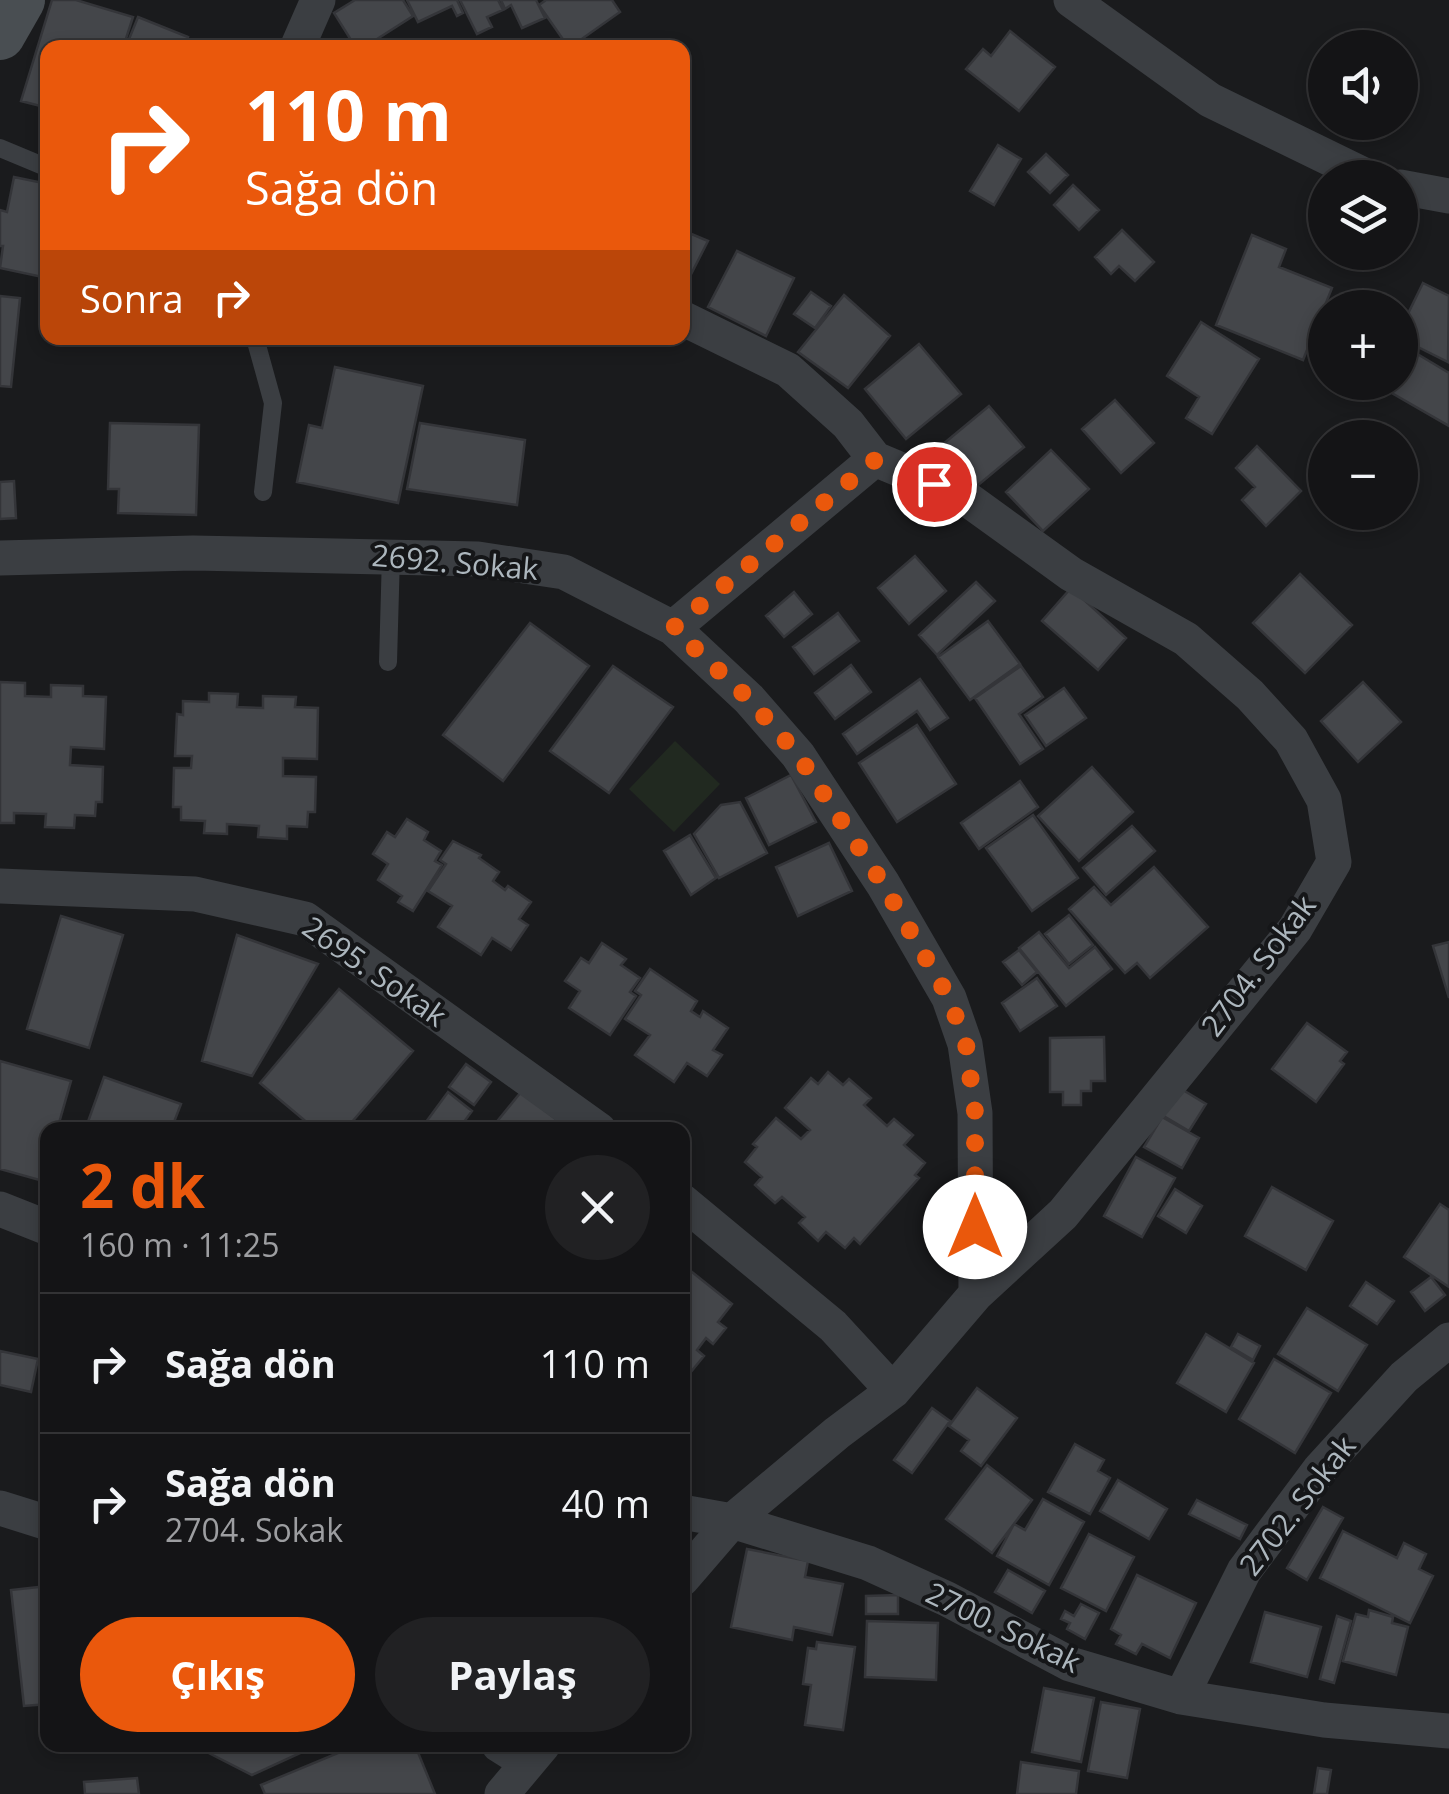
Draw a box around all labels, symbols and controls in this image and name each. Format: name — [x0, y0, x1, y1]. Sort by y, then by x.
map controls — [1308, 30, 1418, 530]
button: sound — [1308, 30, 1418, 140]
text: 110 m — [245, 66, 452, 162]
icon: right — [80, 80, 210, 210]
text: Sağa dön — [245, 157, 438, 218]
button: layers — [1308, 160, 1418, 270]
icon: right — [204, 270, 259, 325]
text: Sonra — [80, 272, 184, 324]
button: + — [1308, 290, 1418, 400]
button: − — [1308, 420, 1418, 530]
pin — [892, 442, 977, 527]
icon: arrive — [907, 457, 962, 512]
street label: 2692. Sokak — [370, 534, 540, 589]
street label: 2704. Sokak — [1191, 886, 1325, 1044]
street label: 2695. Sokak — [295, 906, 455, 1036]
text: 2 dk — [80, 1144, 205, 1226]
button: close — [545, 1155, 650, 1260]
position arrow — [923, 1175, 1027, 1279]
text: 160 m · 11:25 — [80, 1223, 279, 1266]
icon: right — [80, 1336, 135, 1391]
text: Sağa dön — [165, 1337, 336, 1389]
text: 110 m — [540, 1337, 650, 1389]
street label: 2702. Sokak — [1229, 1426, 1365, 1583]
text: Sağa dön — [165, 1456, 336, 1508]
icon: right — [80, 1476, 135, 1531]
text: 40 m — [561, 1477, 650, 1529]
text: 2704. Sokak — [165, 1508, 343, 1551]
street label: 2700. Sokak — [920, 1572, 1088, 1682]
button: Çıkış — [80, 1617, 355, 1732]
button: Paylaş — [375, 1617, 650, 1732]

